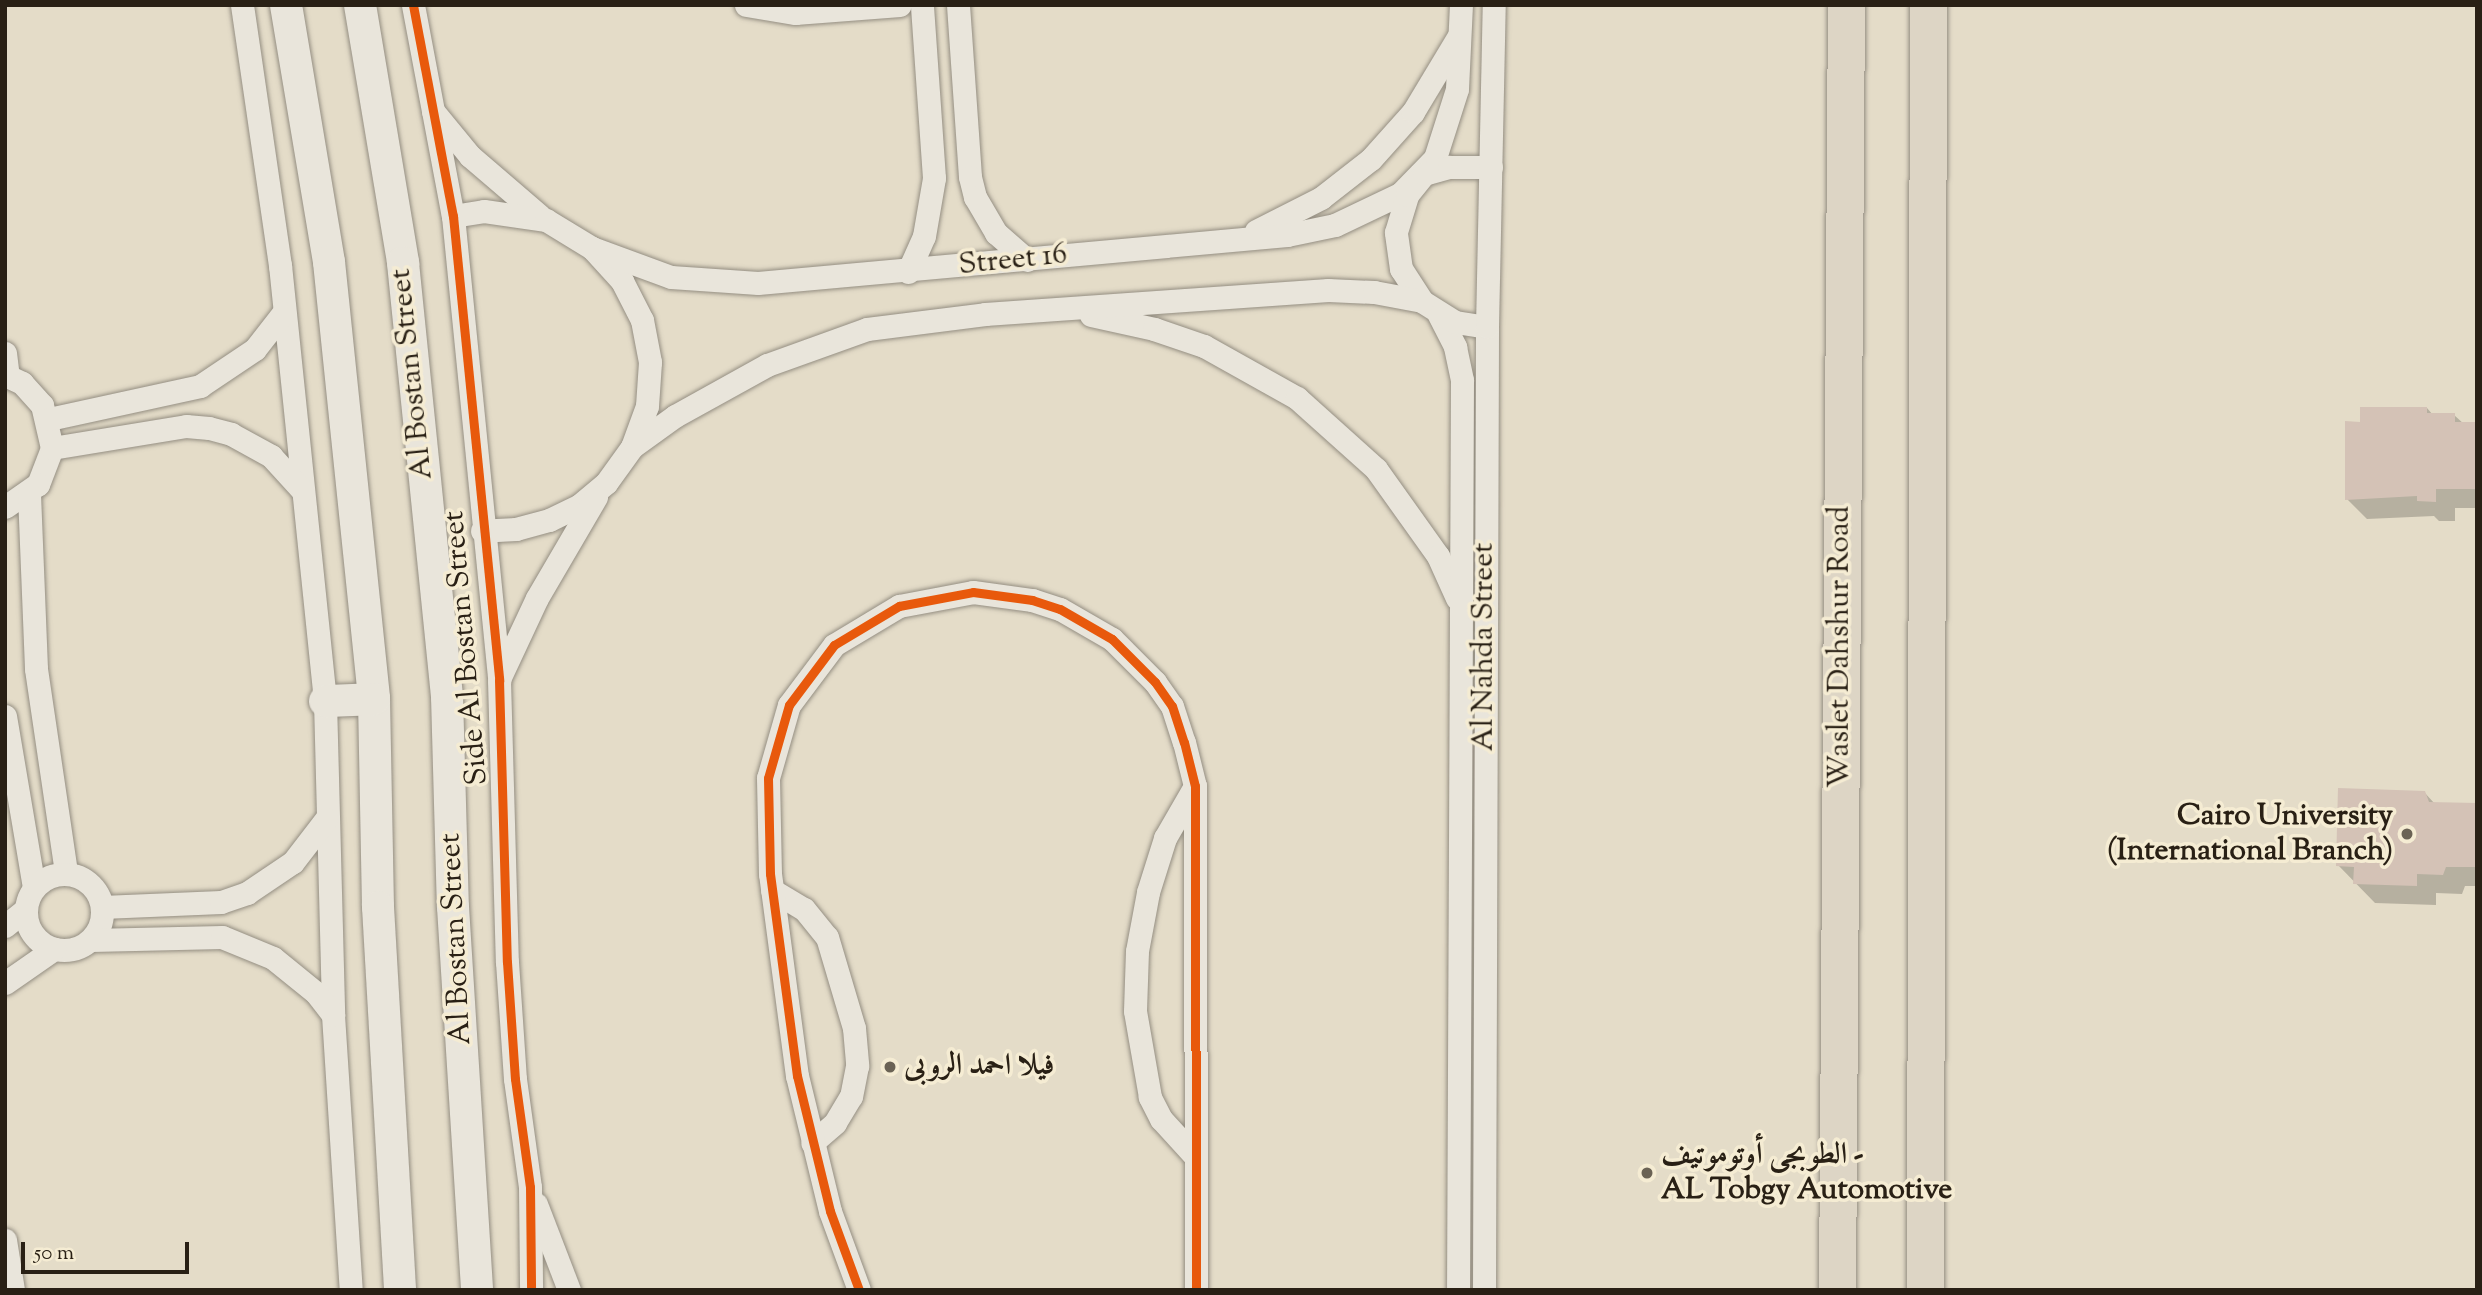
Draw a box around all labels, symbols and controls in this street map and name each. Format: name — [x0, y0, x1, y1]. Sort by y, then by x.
street label: Street 16 — [957, 237, 1069, 285]
street label: Al Bostan Street — [384, 267, 442, 481]
street label: Waslet Dahshur Road — [1823, 506, 1859, 788]
street label: Side Al Bostan Street — [437, 509, 497, 787]
street label: Al Nahda Street — [1467, 543, 1503, 751]
place label: Cairo University (International Branch) — [2107, 799, 2393, 870]
marker: Cairo University (International Branch) — [2399, 826, 2415, 842]
street label: Al Bostan Street — [433, 832, 481, 1046]
place label: فيلا احمد الروبى — [904, 1049, 1054, 1085]
marker: فيلا احمد الروبى — [882, 1059, 898, 1075]
place label: الطوبجى أوتوموتيف - AL Tobgy Automotive — [1661, 1138, 1952, 1208]
marker: الطوبجى أوتوموتيف - AL Tobgy Automotive — [1639, 1165, 1655, 1181]
scale bar — [24, 1228, 192, 1272]
text: 50 m — [34, 1239, 74, 1269]

